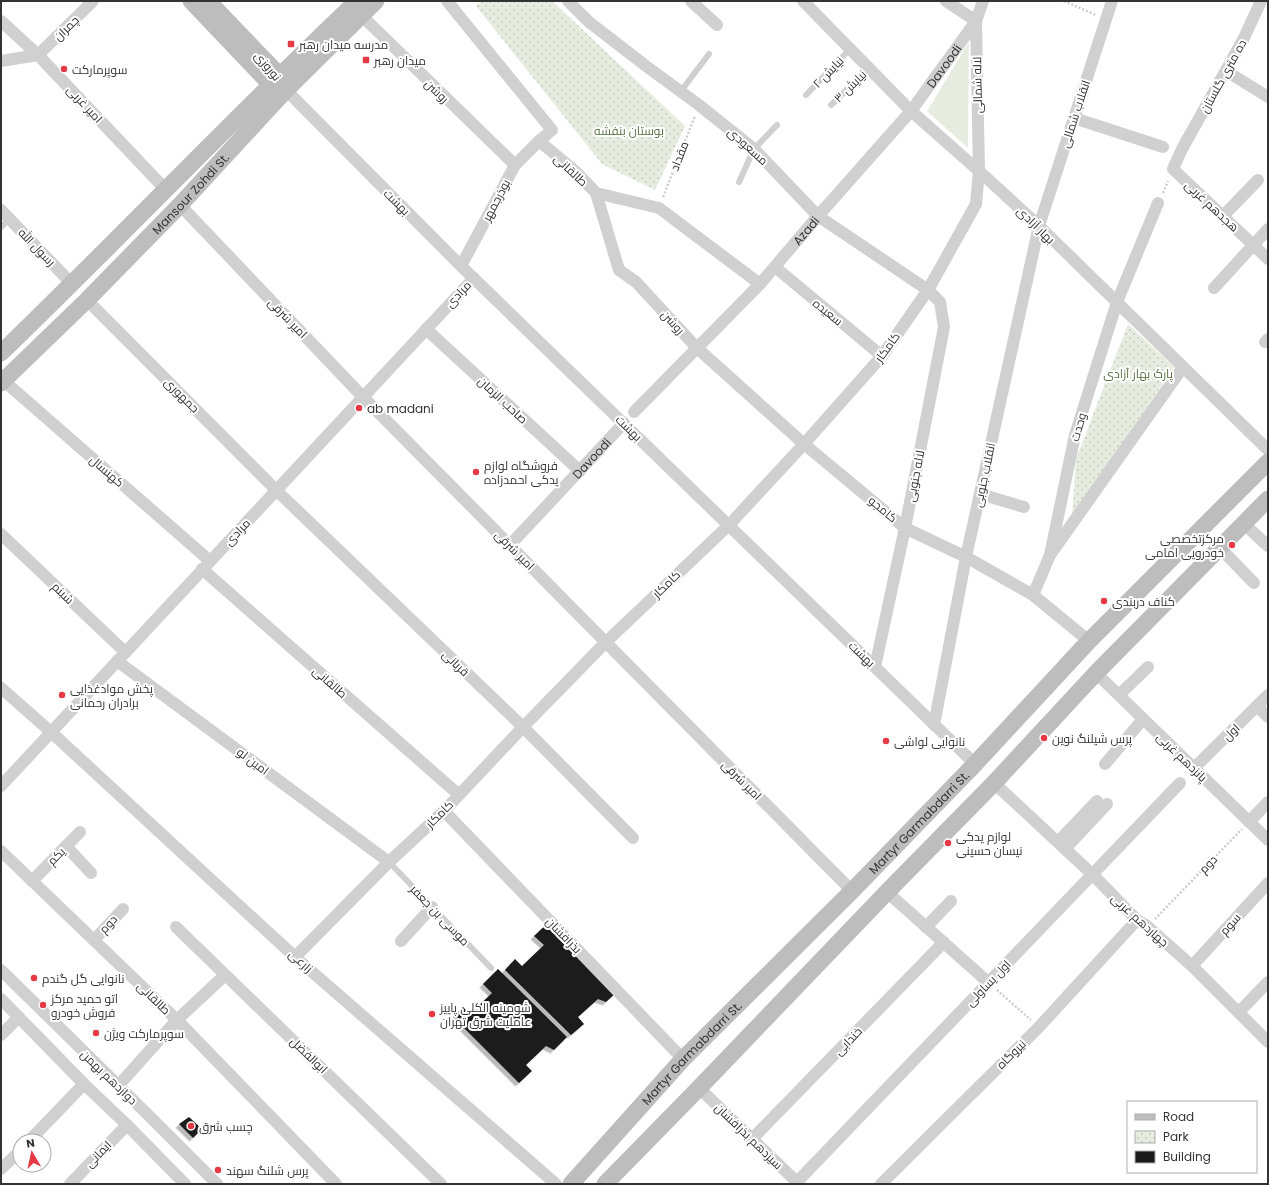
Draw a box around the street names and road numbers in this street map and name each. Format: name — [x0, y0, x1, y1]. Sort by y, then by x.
street label: چمران — [49, 12, 83, 45]
street label: ده متری گلستان — [1196, 36, 1250, 116]
street label: Davoodi — [922, 41, 965, 91]
street label: نوروزی — [251, 48, 285, 84]
street label: نیایش ۲ — [809, 52, 847, 92]
street label: لاله شمالی — [968, 57, 986, 113]
street label: نیایش ۳ — [830, 66, 870, 106]
street label: روشن — [421, 75, 453, 107]
street label: انقلاب شمالی — [1056, 78, 1094, 150]
street label: امیر غربی — [63, 81, 107, 127]
street label: مسعودی — [724, 123, 772, 169]
street label: مقداد — [666, 139, 692, 173]
street label: Mansour Zohdi St. — [148, 149, 233, 238]
street label: طالقانی — [550, 150, 592, 190]
street label: بوذرجمهر — [477, 176, 514, 225]
street label: هجدهم غربی — [1181, 176, 1243, 236]
street label: بهشت — [380, 185, 414, 219]
street label: بهار آزادی — [1013, 202, 1059, 248]
street label: Azadi — [789, 212, 823, 248]
street label: رسول الله — [15, 224, 59, 270]
street label: مرادی — [441, 277, 475, 311]
street label: امیر شرقی — [264, 294, 312, 342]
street label: سعیده — [809, 295, 847, 330]
street label: روشن — [657, 306, 689, 338]
street label: کامکار — [870, 329, 904, 366]
street label: صاحب الزمان — [474, 372, 532, 428]
street label: جمهوری — [161, 374, 203, 416]
street label: بهشت — [612, 411, 646, 445]
street label: وحدت — [1066, 411, 1090, 443]
street label: Davoodi — [568, 434, 614, 482]
street label: انقلاب جنوبی — [969, 441, 999, 509]
street label: لاله جنوبی — [902, 449, 928, 503]
street label: کهنسال — [86, 451, 128, 491]
street label: کامجو — [865, 492, 901, 526]
street label: مرادی — [220, 515, 254, 549]
street label: امیر شرقی — [491, 526, 539, 574]
street label: کامکار — [647, 566, 684, 602]
street label: شبنم — [48, 578, 78, 608]
street label: بهشت — [845, 637, 879, 671]
street label: قربانی — [439, 646, 473, 680]
street label: طالقانی — [309, 662, 351, 702]
street label: اول — [1219, 720, 1243, 744]
street label: پانزدهم غربی — [1152, 728, 1212, 787]
street label: امین لو — [233, 743, 273, 779]
street label: امیر شرقی — [718, 756, 766, 804]
street label: Martyr Garmabdarri St. — [865, 767, 973, 878]
street label: کامکار — [420, 796, 457, 833]
street label: یکم — [43, 843, 69, 869]
street label: دوم — [1195, 851, 1221, 877]
street label: موسی بن جعفر — [406, 880, 473, 949]
street label: چهاردهم غربی — [1107, 890, 1173, 951]
street label: سوم — [1216, 909, 1245, 939]
street label: دوم — [95, 911, 121, 937]
street label: بذرافشان — [542, 913, 586, 957]
street label: زارعی — [285, 946, 317, 976]
street label: اول یساولی — [962, 956, 1014, 1010]
street label: طالقانی — [133, 978, 175, 1018]
street label: Martyr Garmabdarri St. — [638, 997, 745, 1108]
street label: خندابی — [830, 1023, 866, 1059]
street label: ابوالفضل — [286, 1033, 332, 1077]
street label: نیروگاه — [992, 1035, 1030, 1073]
street label: دوازدهم بهمن — [77, 1046, 141, 1109]
street label: سیزدهم بذرافشان — [711, 1099, 787, 1173]
street label: ایمانی — [81, 1137, 115, 1171]

